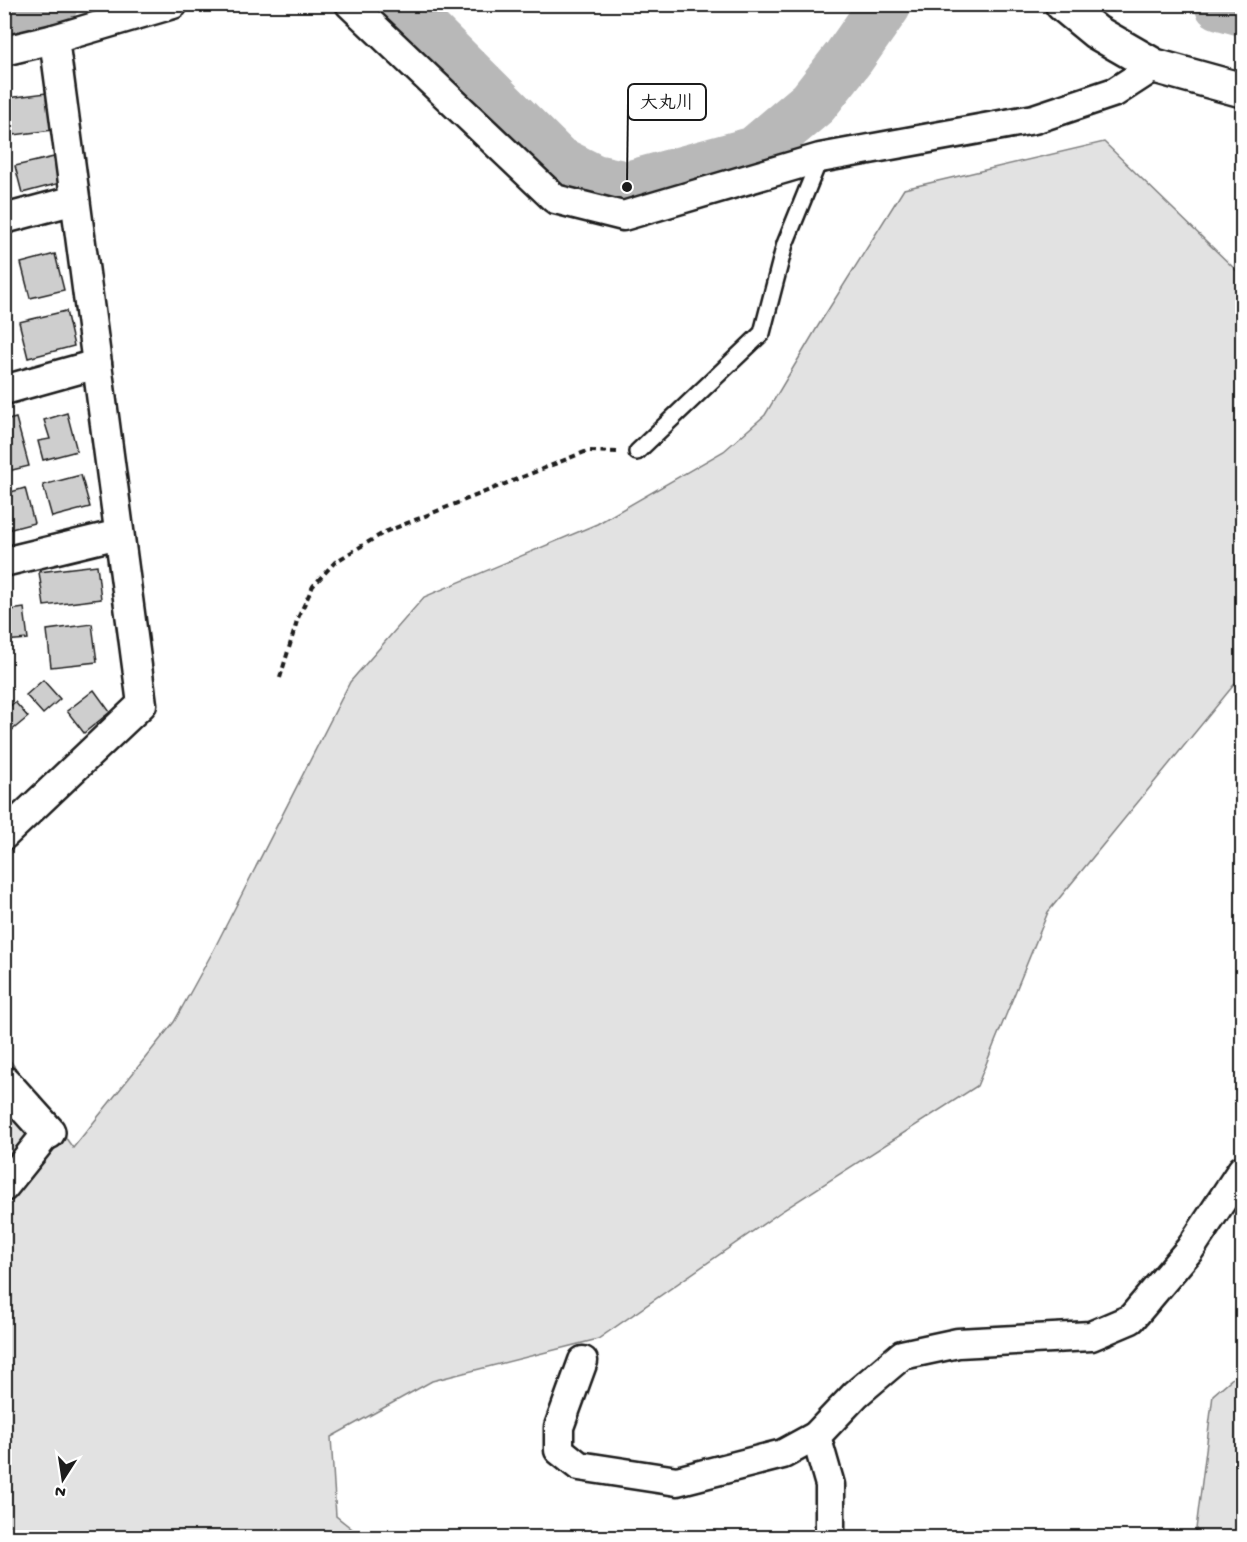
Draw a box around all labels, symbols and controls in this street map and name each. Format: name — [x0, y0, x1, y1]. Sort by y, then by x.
callout: 大丸川 — [628, 84, 706, 120]
text: 大丸川 — [640, 93, 694, 115]
north arrow — [33, 1449, 93, 1509]
text: N — [53, 1480, 68, 1501]

